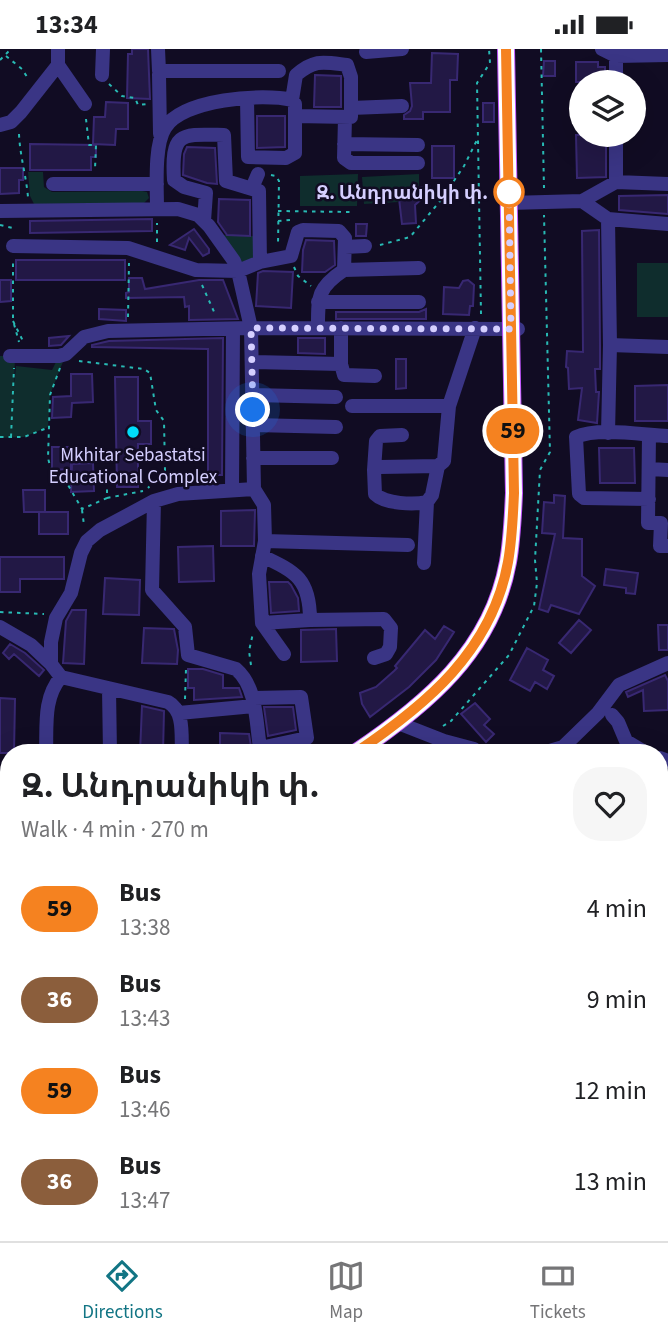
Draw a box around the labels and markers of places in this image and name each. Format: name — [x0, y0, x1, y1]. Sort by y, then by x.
marker: Զ. Անդրանիկի փ. — [494, 177, 524, 207]
place label: Զ. Անդրանիկի փ. — [316, 180, 488, 207]
marker: Mkhitar Sebastatsi Educational Complex — [125, 424, 141, 440]
place label: Mkhitar Sebastatsi Educational Complex — [49, 442, 218, 491]

